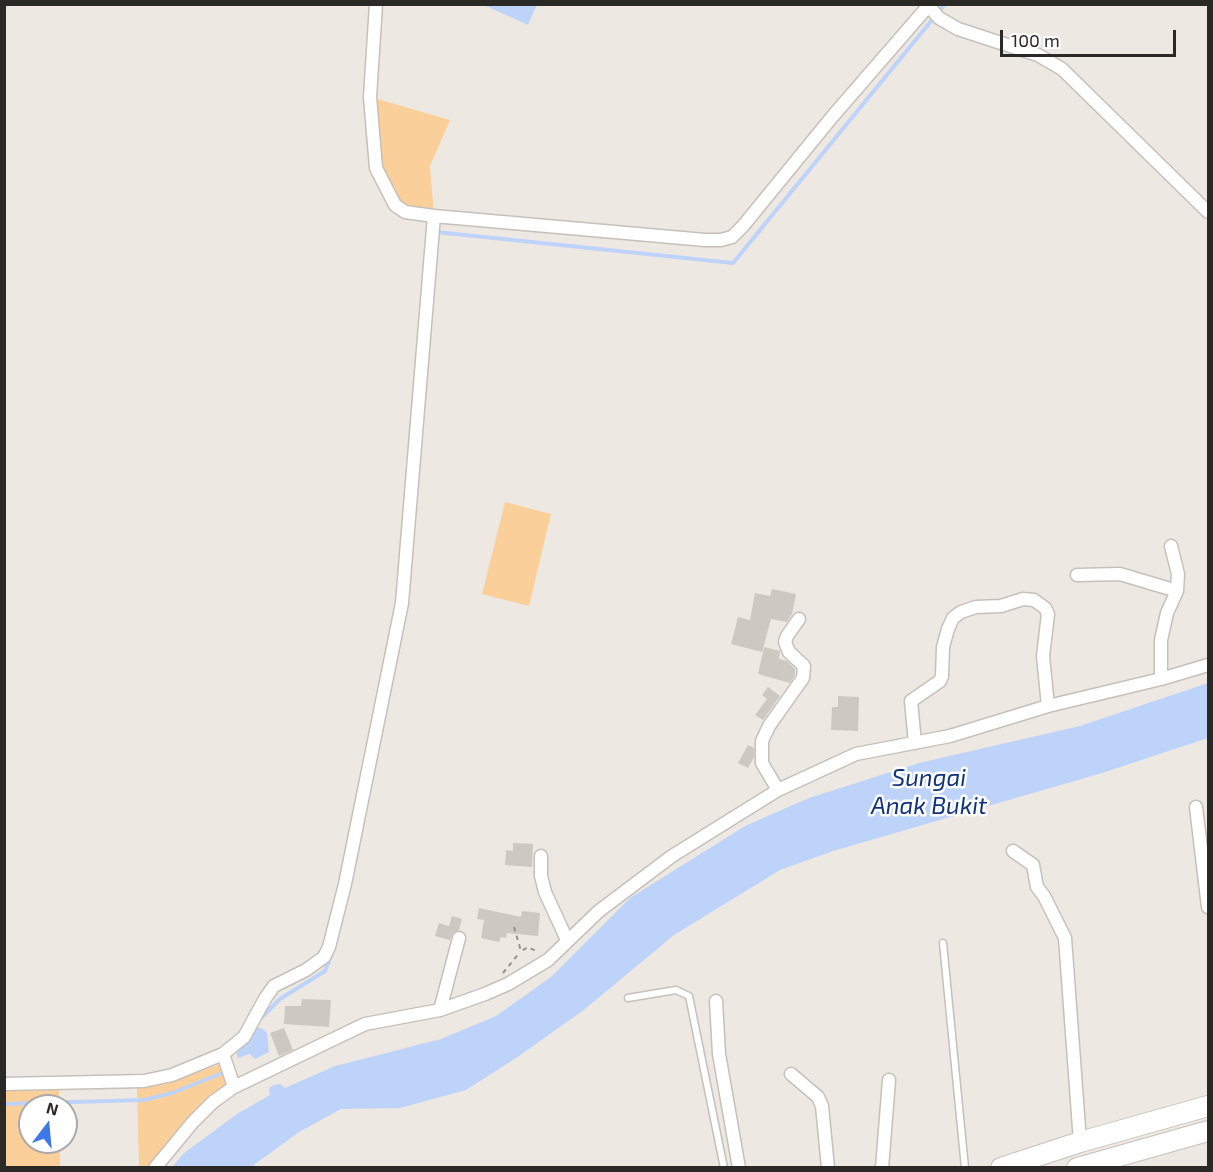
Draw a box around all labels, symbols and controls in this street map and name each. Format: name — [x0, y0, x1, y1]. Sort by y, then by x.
scale bar — [1003, 18, 1178, 56]
text: 100 m — [1011, 29, 1060, 51]
water label: Sungai Anak Bukit — [871, 764, 987, 820]
north arrow — [18, 1094, 78, 1154]
text: N — [44, 1097, 61, 1119]

